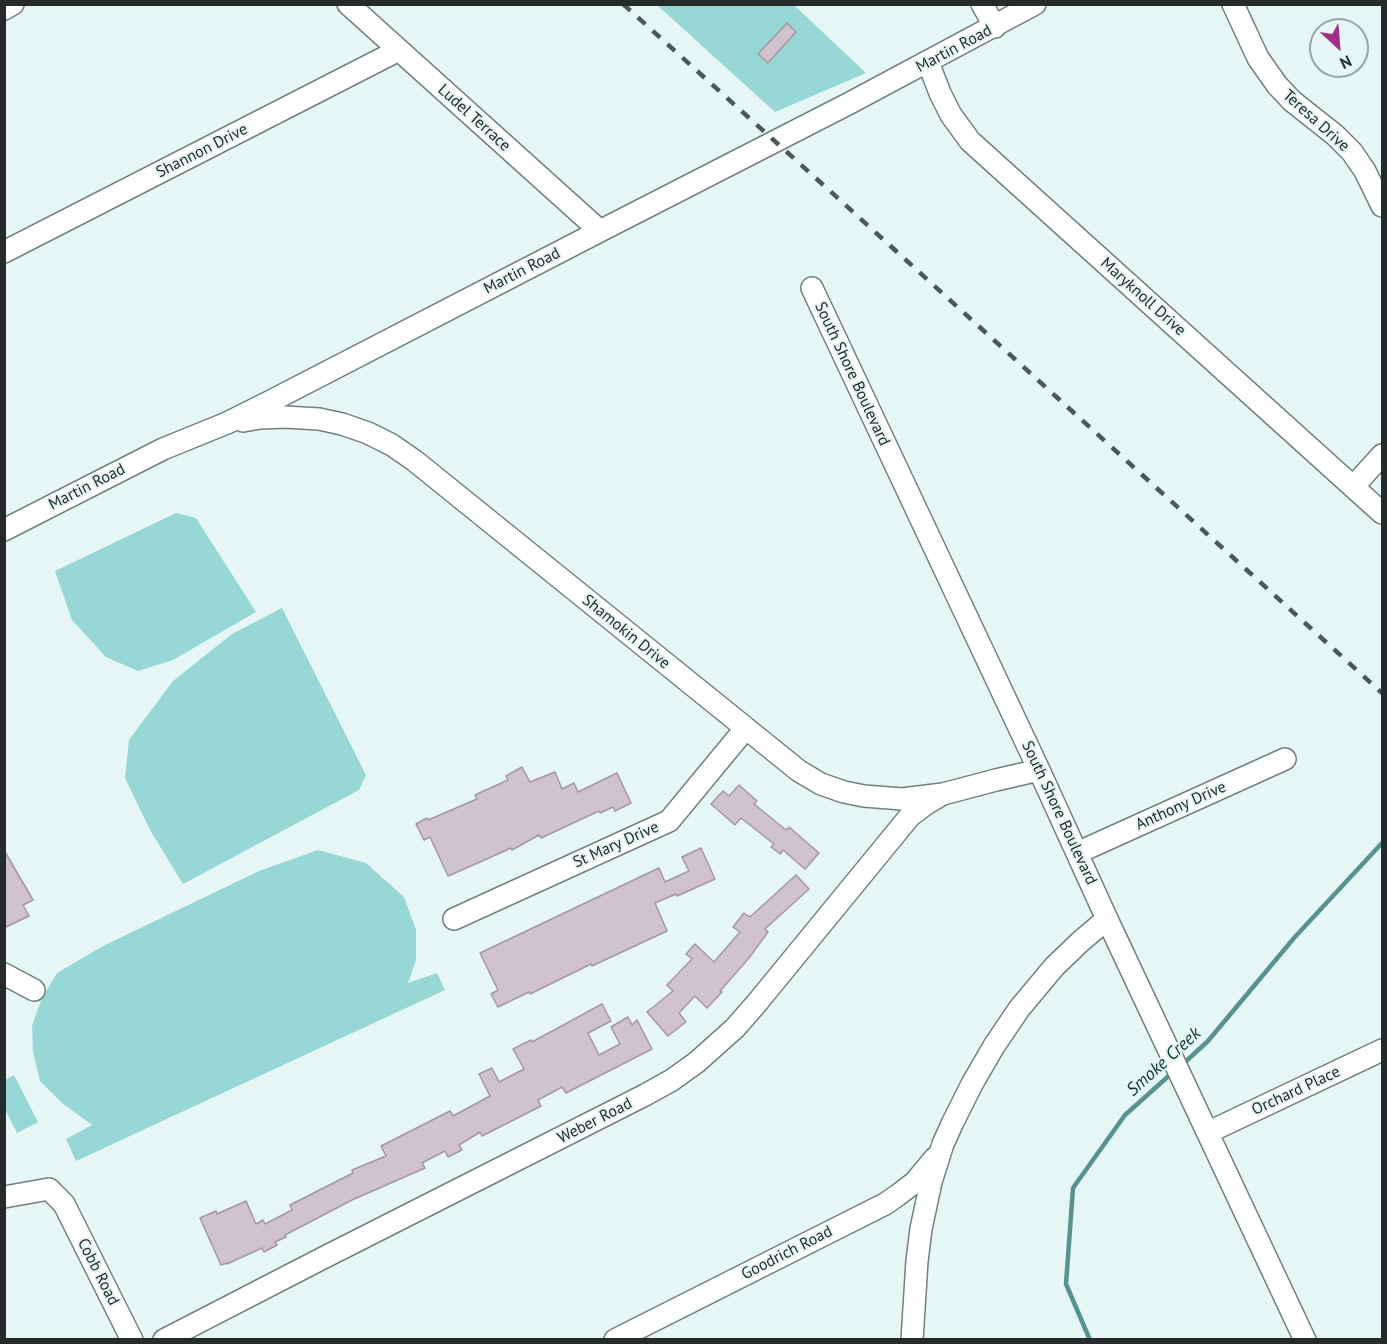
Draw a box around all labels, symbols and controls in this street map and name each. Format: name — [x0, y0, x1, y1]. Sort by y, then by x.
north arrow — [1309, 18, 1369, 78]
street label: Martin Road — [913, 21, 995, 77]
text: N — [1337, 51, 1355, 74]
street label: Ludel Terrace — [434, 80, 514, 156]
street label: Teresa Drive — [1279, 86, 1353, 156]
street label: Shannon Drive — [153, 120, 251, 182]
street label: Martin Road — [481, 244, 563, 298]
street label: Maryknoll Drive — [1096, 254, 1190, 340]
street label: South Shore Boulevard — [810, 299, 894, 449]
street label: Martin Road — [46, 460, 128, 514]
street label: Shamokin Drive — [578, 591, 674, 673]
street label: South Shore Boulevard — [1017, 738, 1101, 888]
street label: Anthony Drive — [1133, 777, 1229, 835]
street label: St Mary Drive — [570, 818, 662, 872]
water label: Smoke Creek — [1122, 1023, 1206, 1101]
street label: Orchard Place — [1249, 1062, 1343, 1120]
street label: Weber Road — [555, 1094, 635, 1148]
street label: Goodrich Road — [738, 1222, 836, 1284]
street label: Cobb Road — [73, 1235, 123, 1309]

